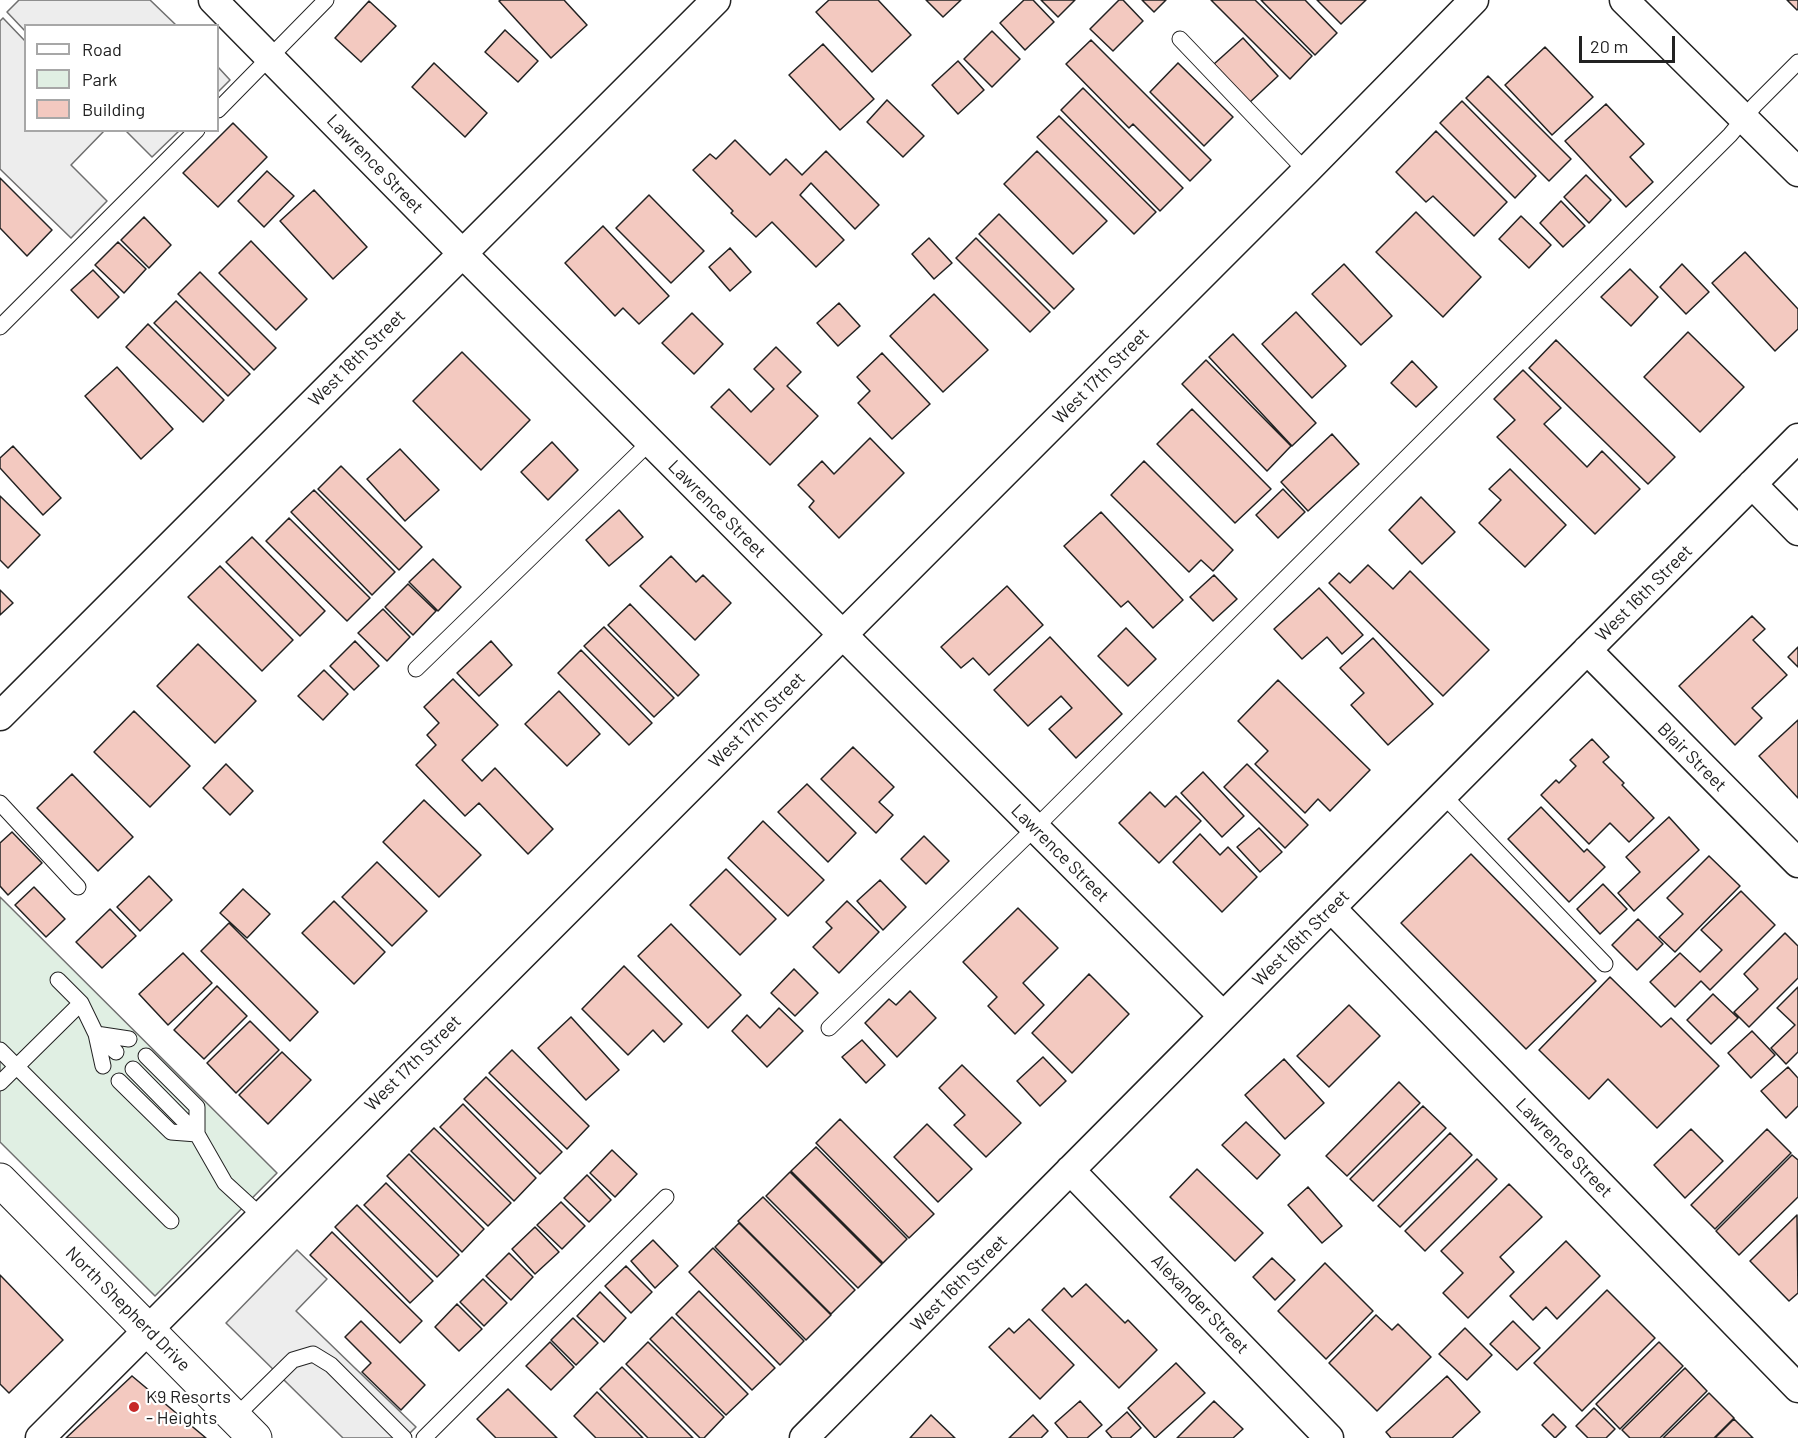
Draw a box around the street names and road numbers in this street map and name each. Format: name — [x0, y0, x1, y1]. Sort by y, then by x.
street label: Lawrence Street — [322, 110, 428, 218]
street label: West 18th Street — [304, 305, 410, 411]
street label: West 17th Street — [1048, 323, 1154, 429]
street label: Lawrence Street — [664, 456, 770, 562]
street label: West 16th Street — [1591, 540, 1697, 646]
street label: West 17th Street — [704, 667, 810, 773]
street label: Blair Street — [1653, 718, 1731, 796]
street label: Lawrence Street — [1007, 800, 1113, 906]
street label: West 16th Street — [1248, 885, 1354, 991]
street label: West 17th Street — [360, 1010, 466, 1116]
street label: Lawrence Street — [1511, 1094, 1617, 1202]
street label: West 16th Street — [906, 1230, 1012, 1336]
street label: North Shepherd Drive — [61, 1242, 195, 1376]
street label: Alexander Street — [1147, 1250, 1253, 1358]

